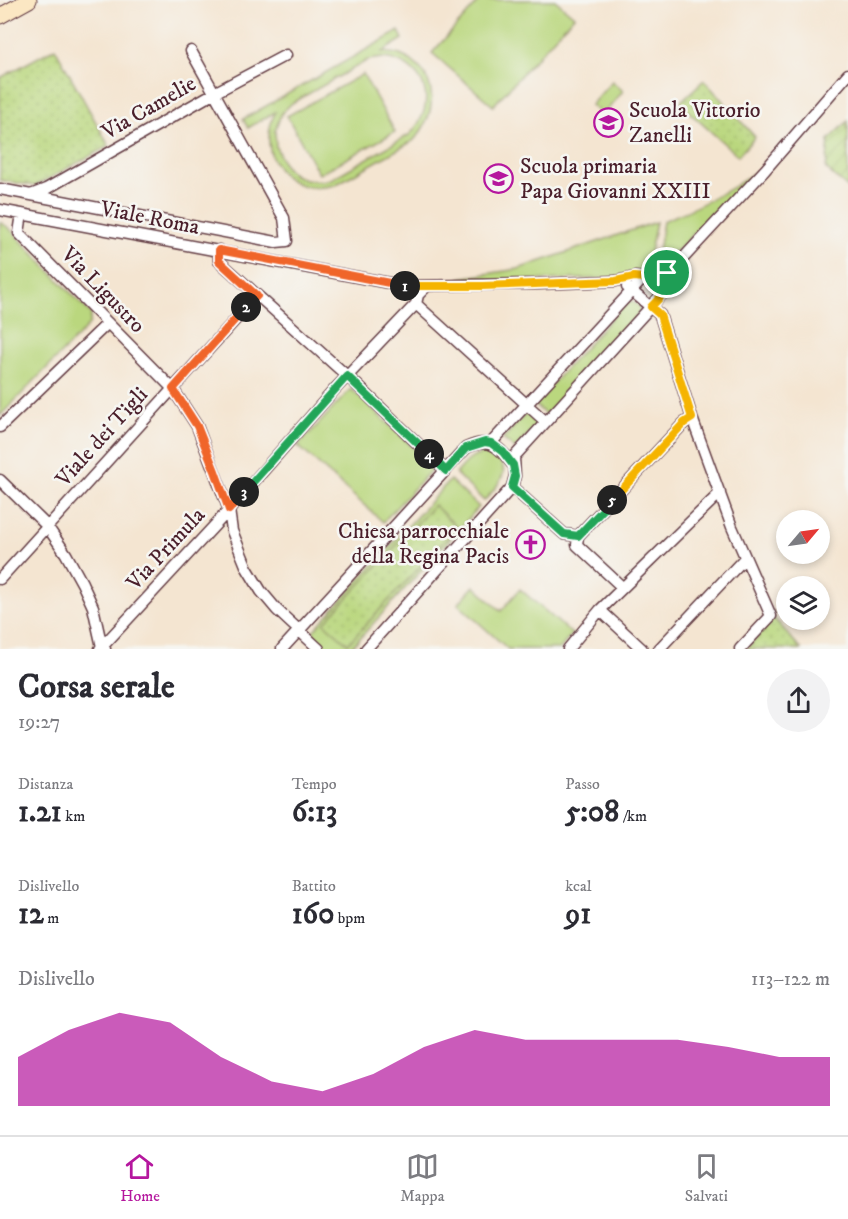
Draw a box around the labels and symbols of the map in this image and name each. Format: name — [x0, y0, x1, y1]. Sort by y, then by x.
street label: Via Camelie — [96, 70, 201, 146]
place label: Scuola Vittorio Zanelli — [629, 97, 761, 149]
school or university icon: Scuola Vittorio Zanelli — [592, 107, 624, 139]
place label: Scuola primaria Papa Giovanni XXIII — [520, 153, 711, 205]
school or university icon: Scuola primaria Papa Giovanni XXIII — [483, 163, 515, 195]
street label: Viale Roma — [97, 195, 202, 241]
street label: Via Ligustro — [55, 240, 151, 339]
pin — [641, 247, 692, 298]
pin: 1 — [390, 271, 420, 301]
pin: 2 — [231, 292, 261, 322]
street label: Viale dei Tigli — [50, 382, 154, 493]
pin: 4 — [414, 439, 444, 469]
pin: 3 — [229, 477, 259, 507]
pin: 5 — [597, 485, 627, 515]
street label: Via Primula — [120, 502, 211, 597]
north arrow — [776, 510, 830, 564]
place label: Chiesa parrocchiale della Regina Pacis — [338, 518, 509, 570]
church icon: Chiesa parrocchiale della Regina Pacis — [514, 528, 546, 560]

